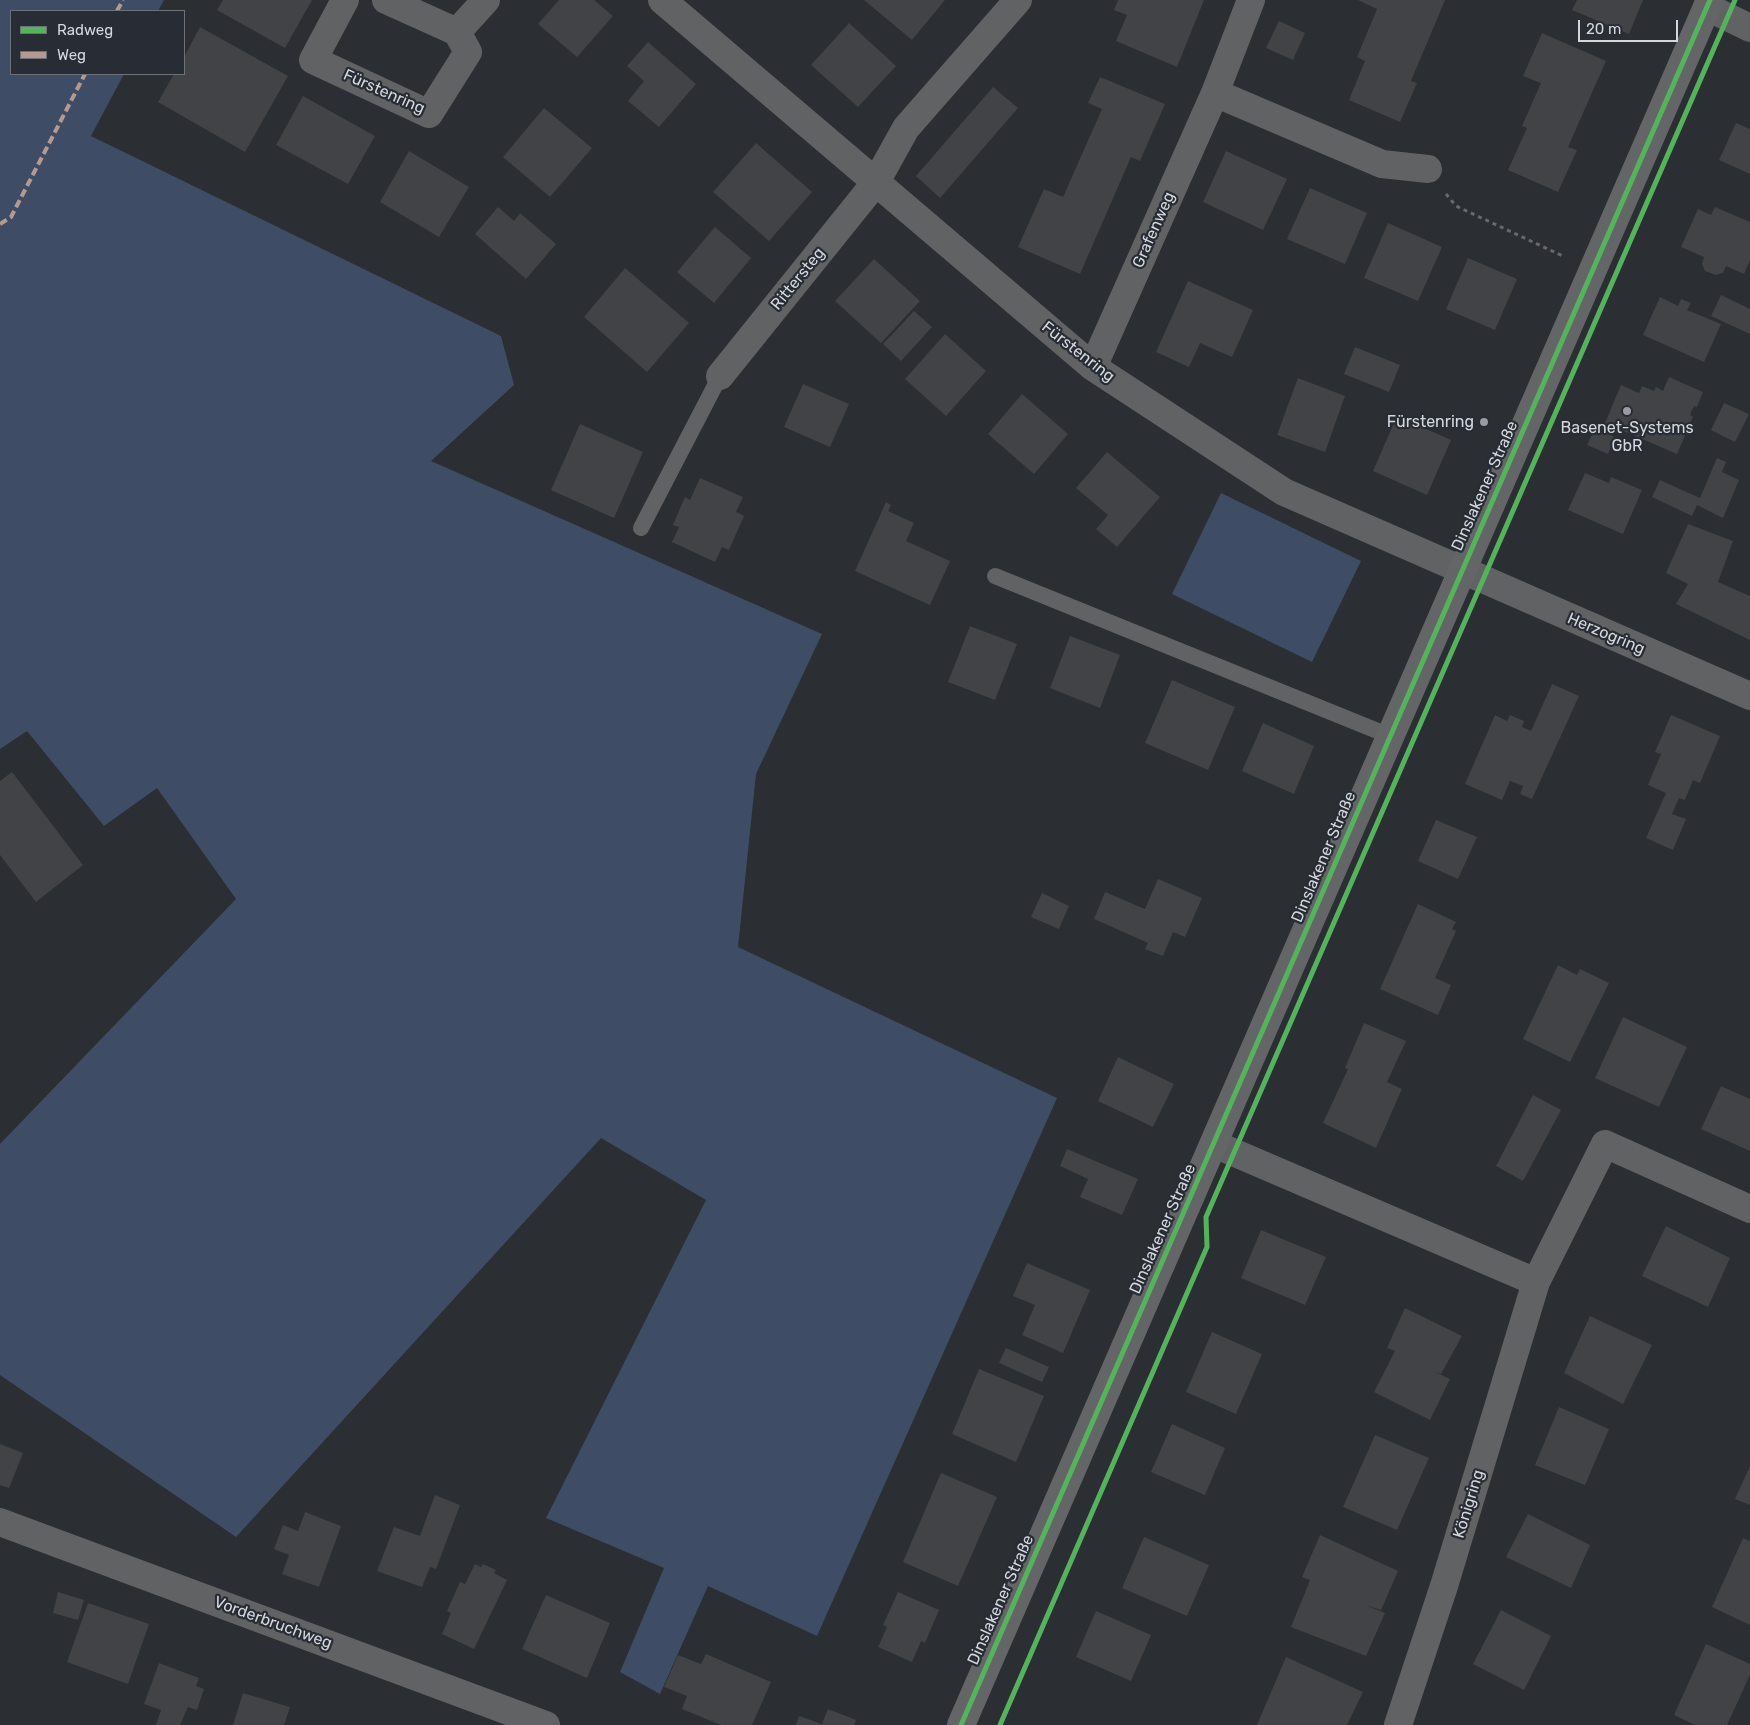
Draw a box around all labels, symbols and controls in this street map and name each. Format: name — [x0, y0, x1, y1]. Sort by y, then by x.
legend — [10, 10, 185, 75]
scale bar — [1580, 10, 1680, 42]
text: 20 m — [1586, 20, 1621, 38]
text: Radweg — [57, 21, 113, 39]
text: Weg — [57, 46, 86, 64]
street label: Fürstenring — [340, 66, 428, 118]
street label: Grafenweg — [1129, 189, 1179, 271]
street label: Rittersteg — [767, 244, 829, 314]
street label: Fürstenring — [1038, 318, 1118, 386]
marker: Basenet-Systems GbR — [1621, 405, 1633, 417]
place label: Fürstenring — [1387, 412, 1474, 432]
marker: Fürstenring — [1478, 416, 1490, 428]
street label: Dinslakener Straße — [1448, 418, 1522, 554]
place label: Basenet-Systems GbR — [1560, 418, 1694, 456]
street label: Herzogring — [1564, 609, 1648, 659]
street label: Dinslakener Straße — [1288, 789, 1360, 925]
street label: Dinslakener Straße — [1126, 1161, 1200, 1297]
street label: Königring — [1449, 1467, 1489, 1541]
street label: Dinslakener Straße — [964, 1532, 1038, 1668]
street label: Vorderbruchweg — [211, 1593, 335, 1653]

